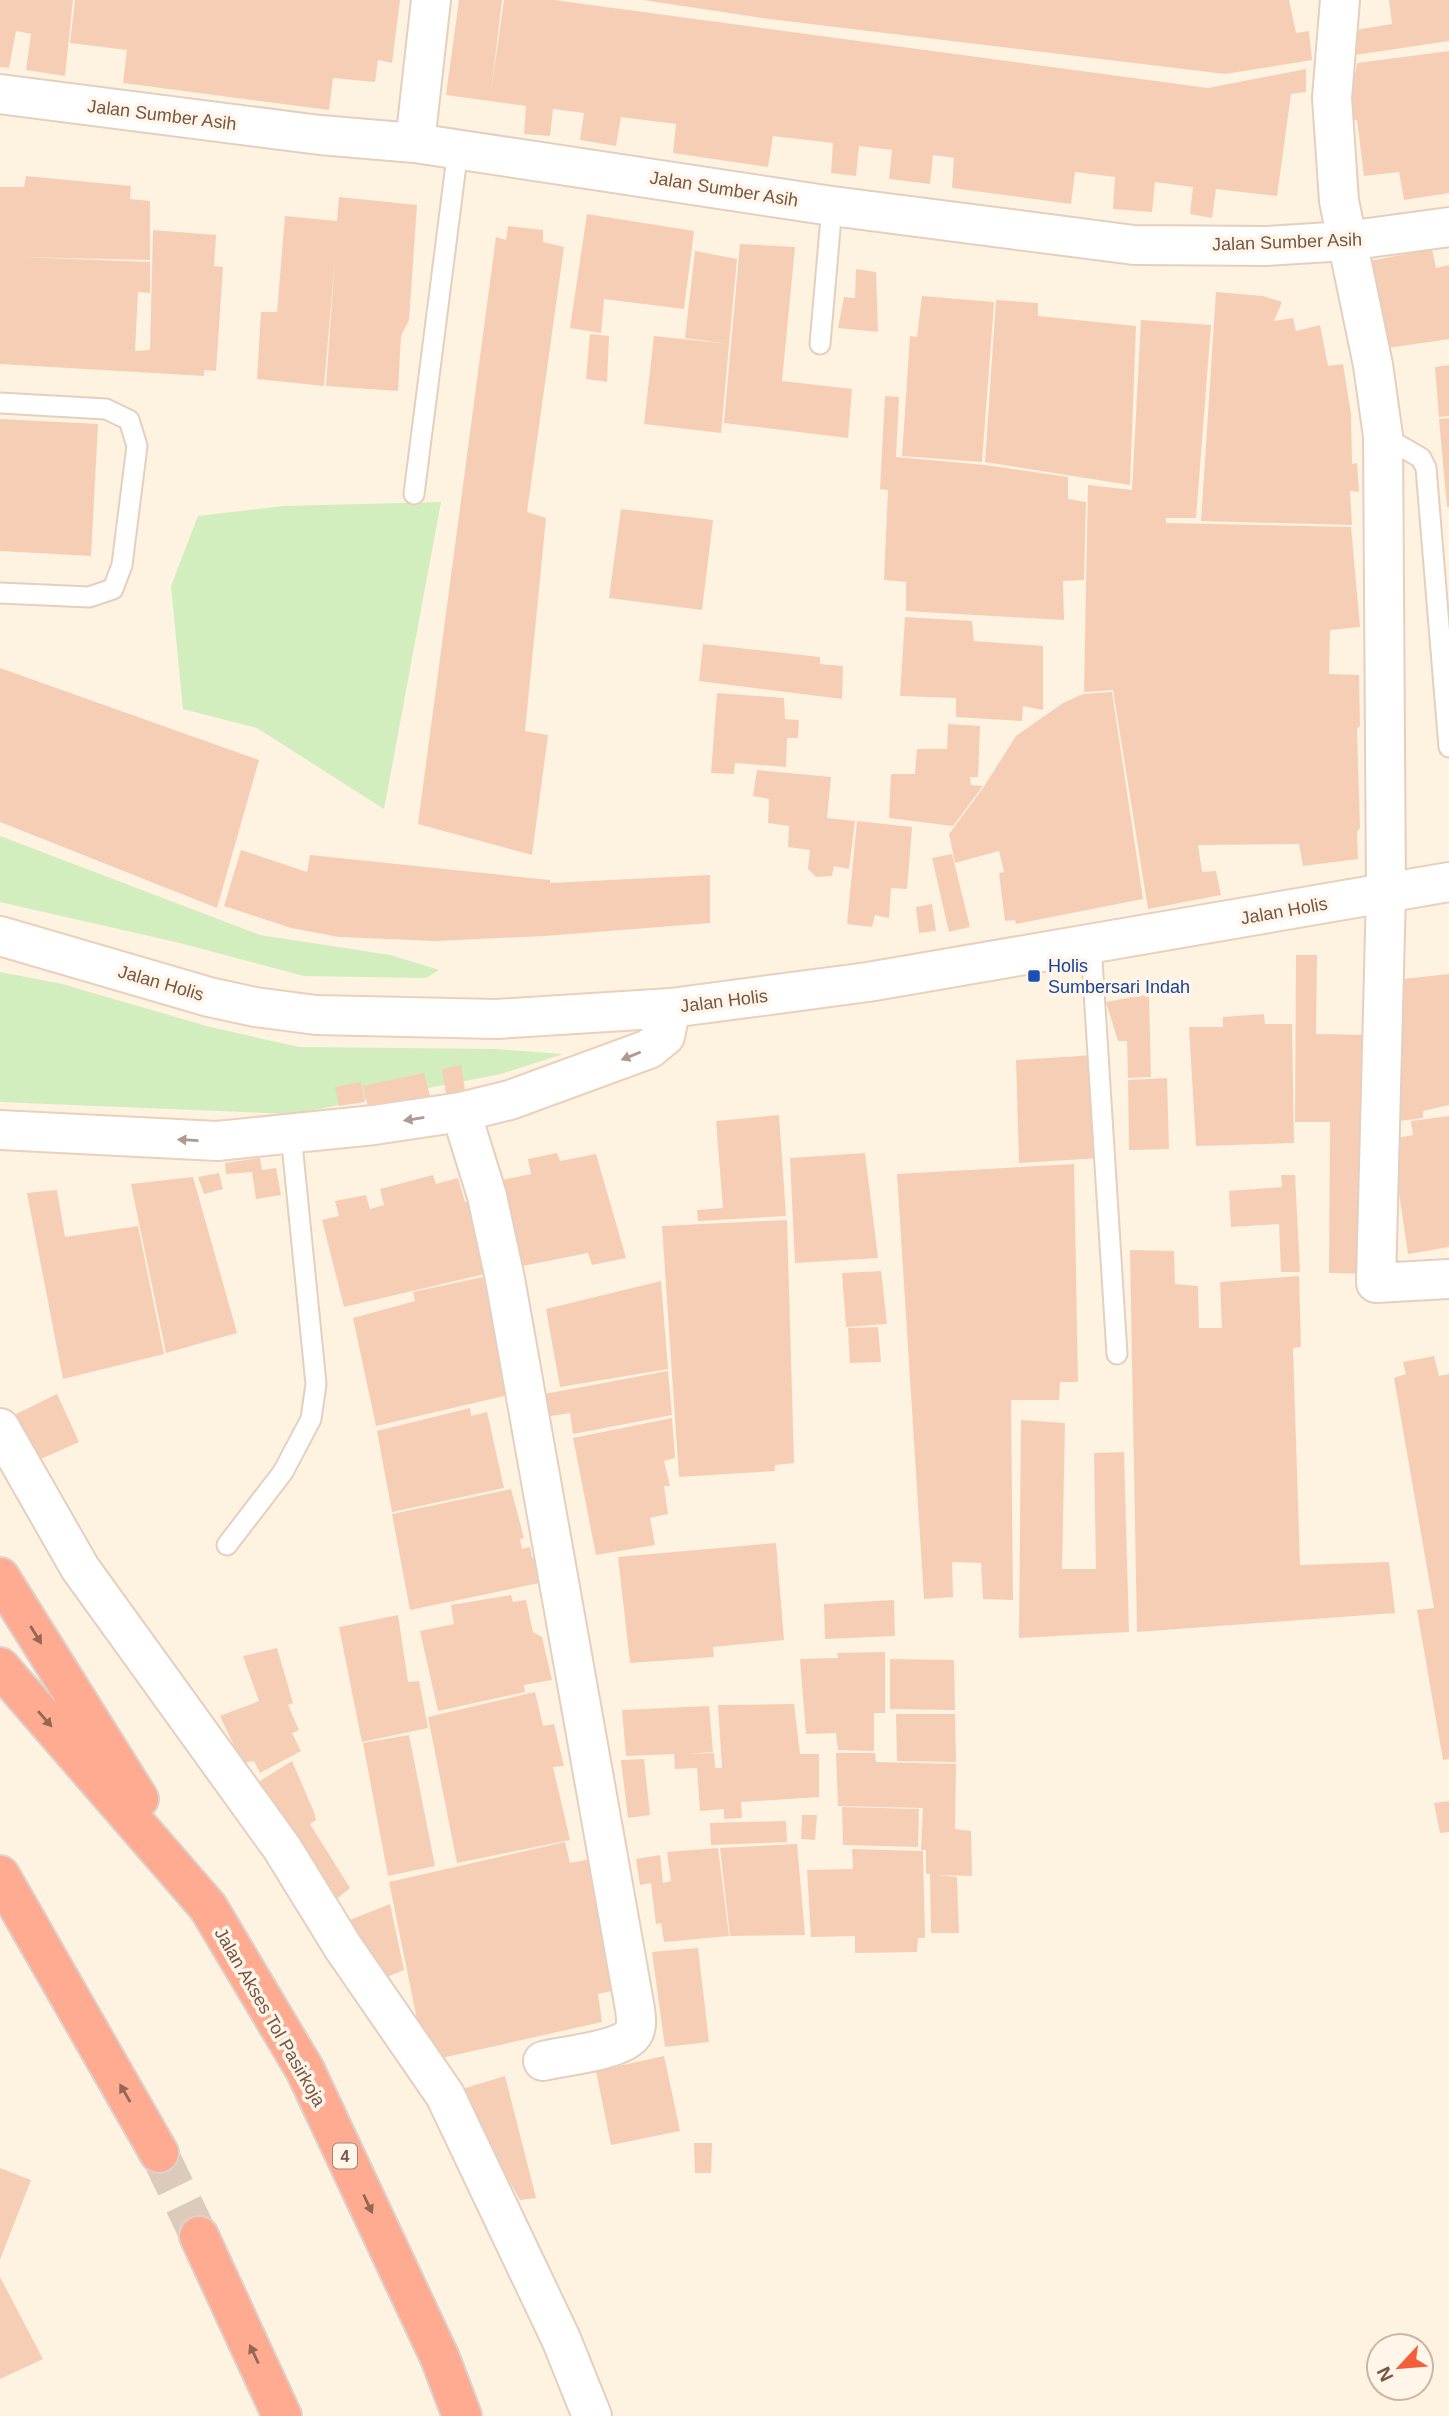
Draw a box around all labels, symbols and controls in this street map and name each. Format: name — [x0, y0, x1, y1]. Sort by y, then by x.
street label: Jalan Sumber Asih — [86, 96, 238, 134]
street label: Jalan Sumber Asih — [648, 167, 800, 211]
street label: Jalan Sumber Asih — [1212, 229, 1362, 255]
street label: Jalan Holis — [1239, 894, 1329, 928]
place label: Holis Sumbersari Indah — [1048, 956, 1190, 997]
street label: Jalan Holis — [116, 961, 206, 1005]
marker: Holis Sumbersari Indah — [1026, 968, 1042, 984]
street label: Jalan Holis — [679, 986, 769, 1016]
one-way arrow — [621, 1050, 642, 1061]
one-way arrow — [403, 1114, 425, 1125]
one-way arrow — [176, 1134, 198, 1145]
one-way arrow — [29, 1626, 42, 1645]
one-way arrow — [37, 1710, 52, 1727]
street label: Jalan Akses Tol Pasirkoja — [211, 1924, 330, 2111]
one-way arrow — [119, 2084, 131, 2103]
road number: 4 — [333, 2144, 357, 2168]
one-way arrow — [362, 2194, 374, 2214]
north arrow — [1365, 2332, 1435, 2402]
one-way arrow — [248, 2344, 260, 2364]
text: N — [1373, 2363, 1398, 2385]

